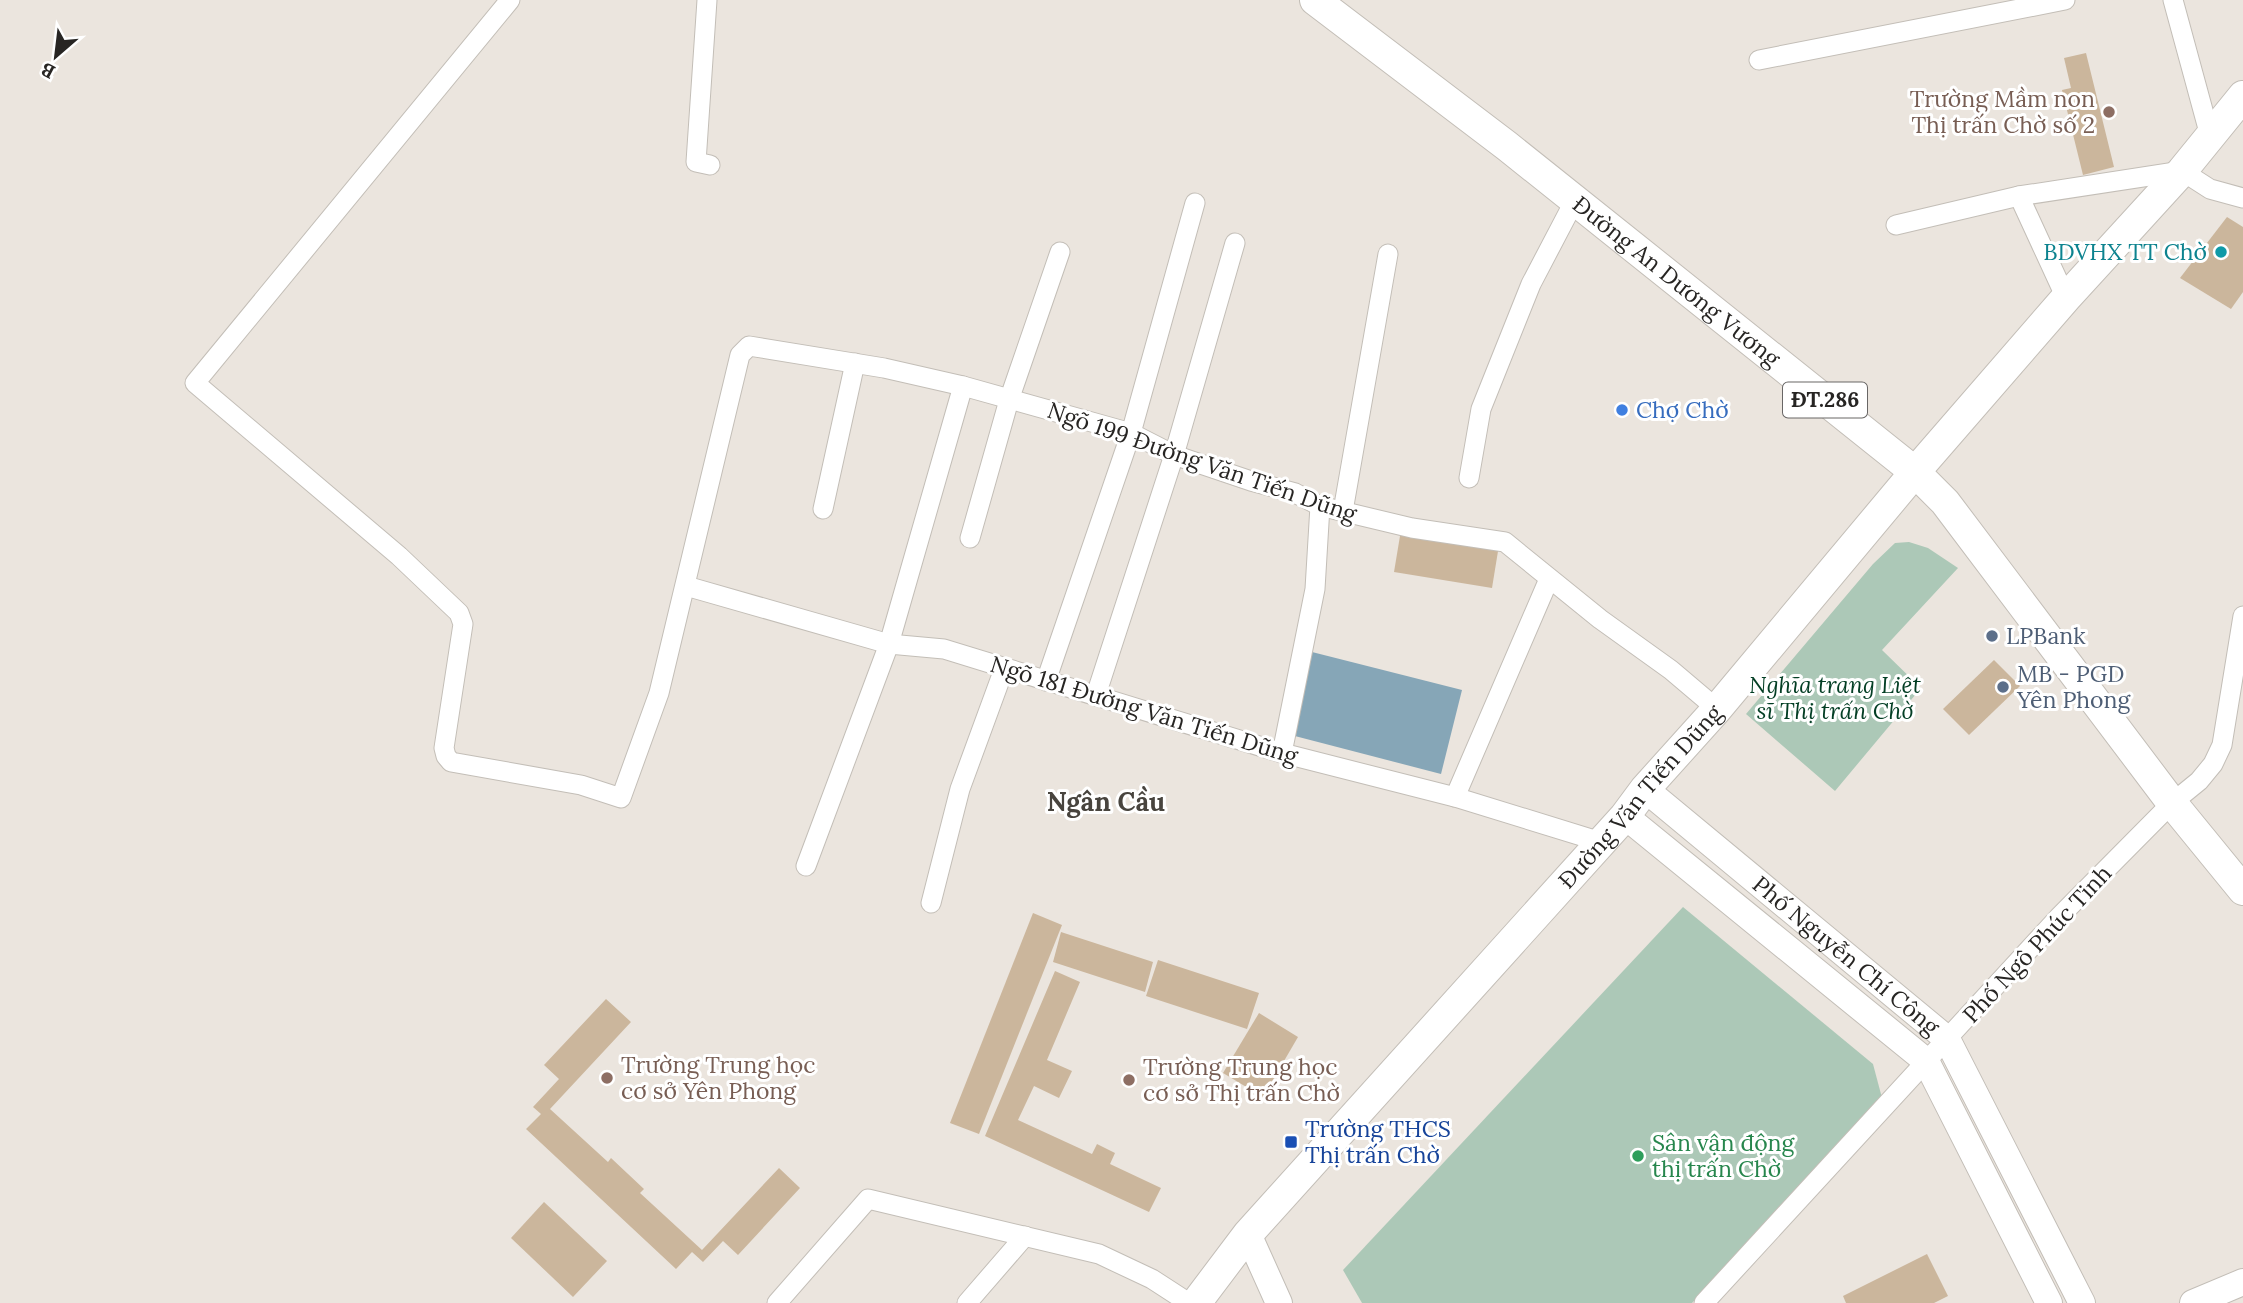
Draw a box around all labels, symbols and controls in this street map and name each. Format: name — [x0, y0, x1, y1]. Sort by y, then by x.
north arrow — [21, 21, 91, 91]
text: B — [36, 57, 59, 85]
place label: Trường Mầm non Thị trấn Chờ số 2 — [1910, 84, 2095, 139]
marker: Trường Mầm non Thị trấn Chờ số 2 — [2101, 104, 2117, 120]
street label: Đường An Dương Vương — [1567, 189, 1787, 373]
place label: BDVHX TT Chờ — [2043, 237, 2207, 266]
marker: BDVHX TT Chờ — [2213, 244, 2229, 260]
road number: ĐT.286 — [1783, 382, 1867, 418]
street label: Ngõ 199 Đường Văn Tiến Dũng — [1044, 395, 1362, 529]
place label: Chợ Chờ — [1636, 395, 1729, 424]
marker: Chợ Chờ — [1614, 402, 1630, 418]
place label: LPBank — [2006, 621, 2086, 650]
marker: LPBank — [1984, 628, 2000, 644]
street label: Ngõ 181 Đường Văn Tiến Dũng — [987, 649, 1303, 771]
place label: MB - PGD Yên Phong — [2016, 659, 2131, 714]
park label: Nghĩa trang Liệt sĩ Thị trấn Chờ — [1749, 670, 1922, 725]
marker: MB - PGD Yên Phong — [1995, 679, 2011, 695]
street label: Đường Văn Tiến Dũng — [1552, 697, 1729, 894]
district label: Ngân Cầu — [1047, 785, 1165, 818]
street label: Phố Ngô Phúc Tinh — [1956, 859, 2117, 1029]
street label: Phố Nguyễn Chí Công — [1747, 869, 1947, 1042]
place label: Trường Trung học cơ sở Yên Phong — [621, 1050, 816, 1105]
place label: Trường Trung học cơ sở Thị trấn Chờ — [1143, 1052, 1340, 1107]
marker: Trường Trung học cơ sở Yên Phong — [599, 1070, 615, 1086]
marker: Trường Trung học cơ sở Thị trấn Chờ — [1121, 1072, 1137, 1088]
place label: Trường THCS Thị trấn Chờ — [1305, 1114, 1451, 1169]
place label: Sân vận động thị trấn Chờ — [1652, 1128, 1796, 1183]
marker: Trường THCS Thị trấn Chờ — [1283, 1134, 1299, 1150]
marker: Sân vận động thị trấn Chờ — [1630, 1148, 1646, 1164]

